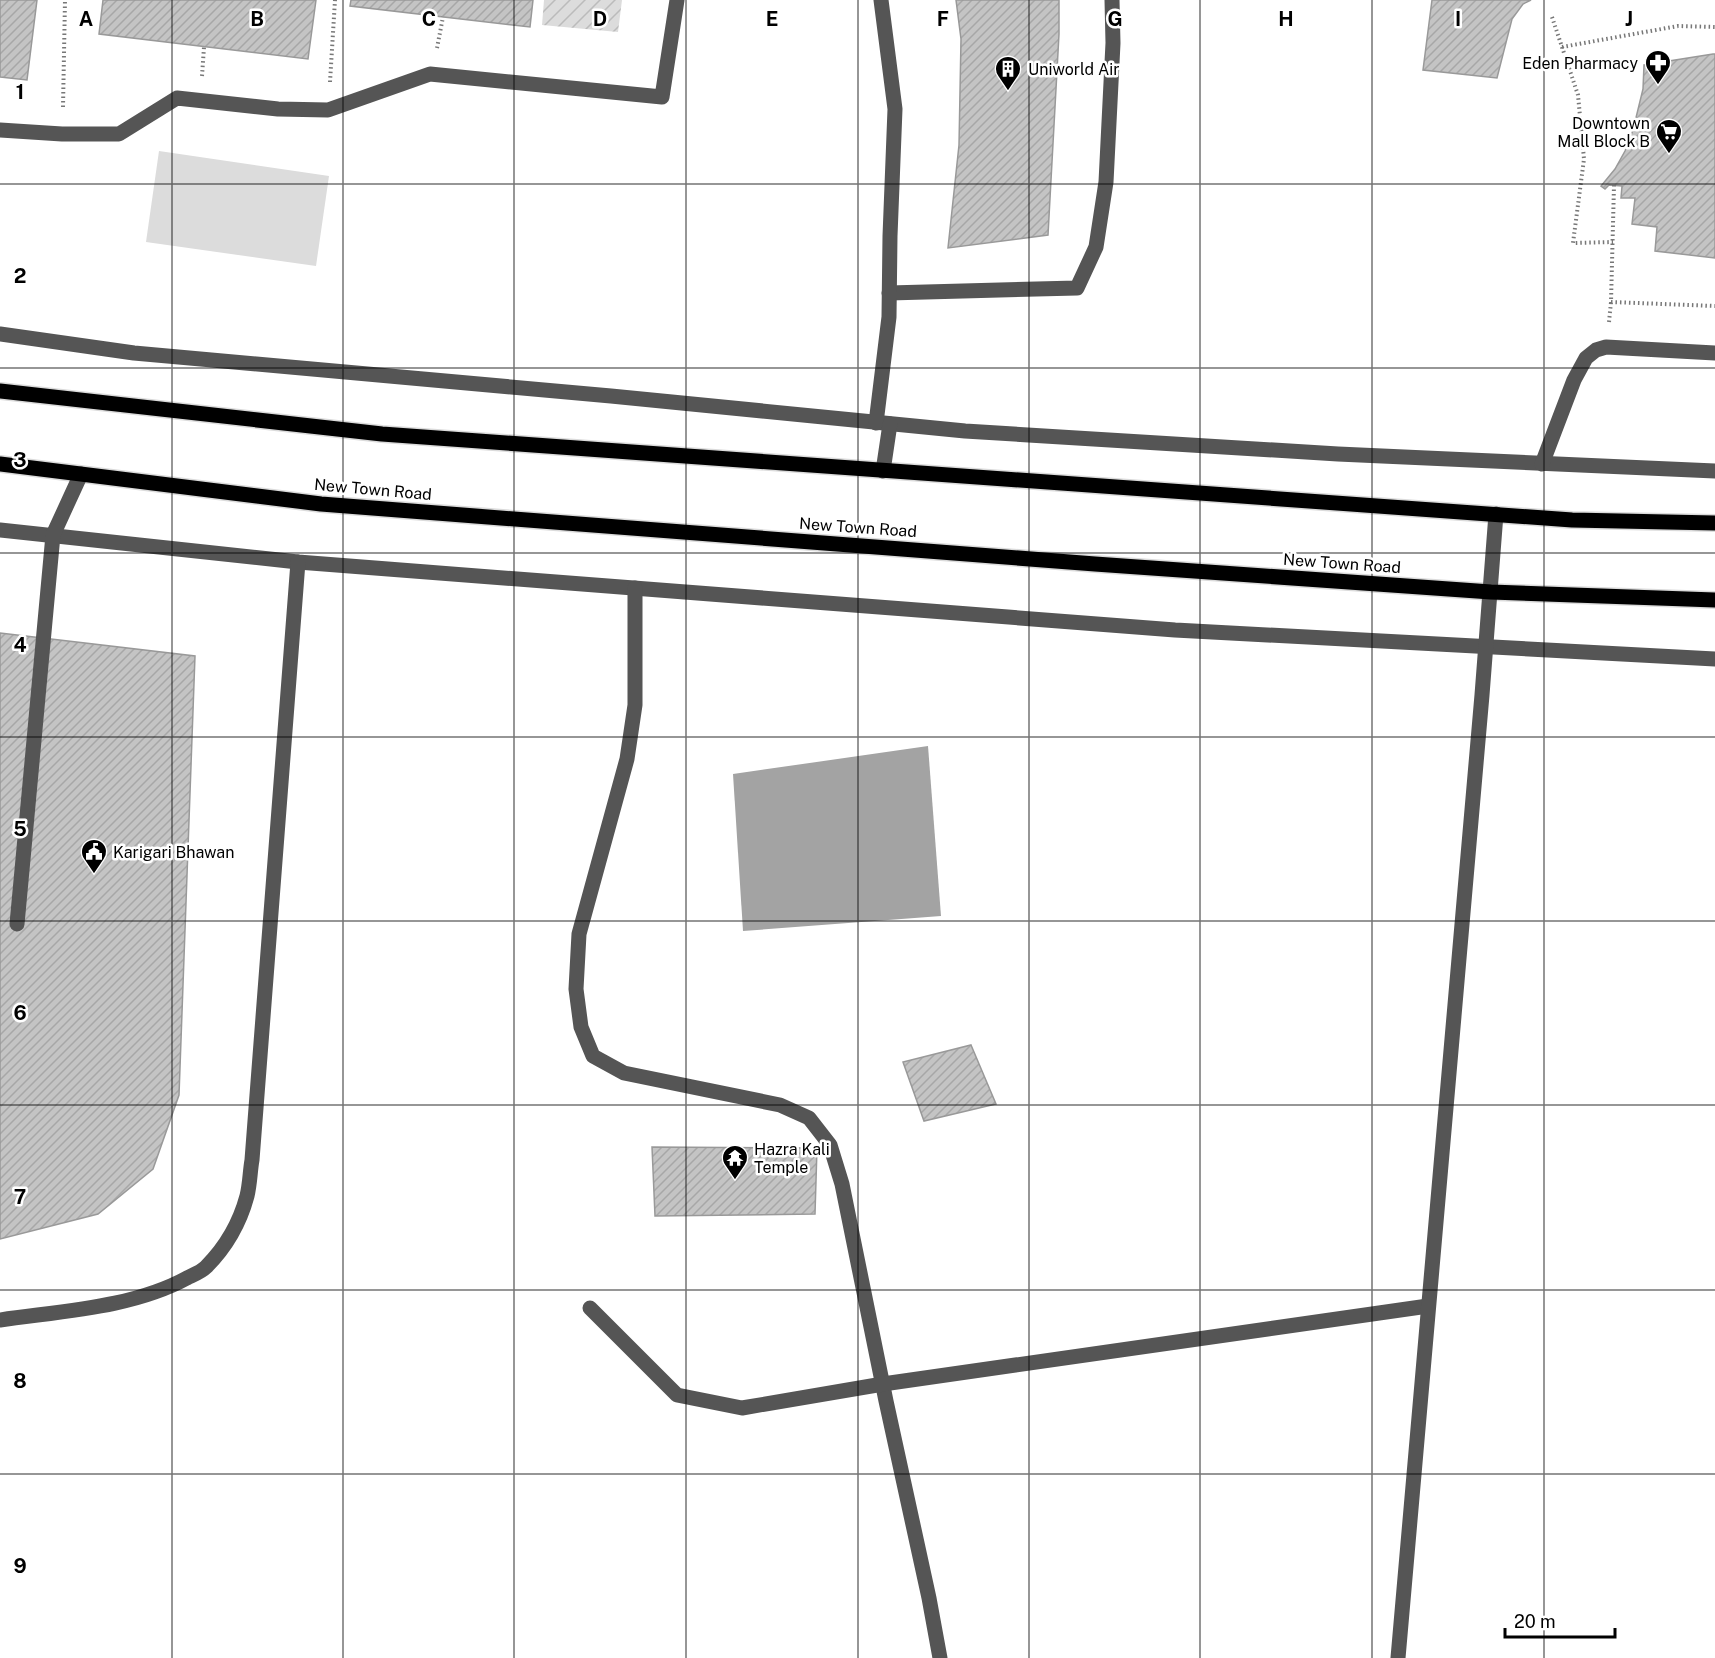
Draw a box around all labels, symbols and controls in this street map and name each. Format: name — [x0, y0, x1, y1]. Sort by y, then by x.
text: A — [79, 7, 93, 31]
text: B — [250, 7, 264, 31]
text: C — [422, 7, 436, 31]
text: D — [593, 7, 607, 31]
text: E — [766, 7, 778, 31]
text: F — [937, 7, 949, 31]
text: G — [1107, 7, 1123, 31]
text: H — [1278, 7, 1294, 31]
text: I — [1455, 7, 1461, 31]
text: J — [1625, 7, 1633, 31]
pharmacy icon: Eden Pharmacy — [1643, 48, 1673, 86]
building icon: Uniworld Air — [993, 54, 1023, 92]
place label: Eden Pharmacy — [1522, 54, 1638, 73]
place label: Uniworld Air — [1028, 60, 1120, 79]
text: 1 — [16, 80, 24, 104]
place label: Downtown Mall Block B — [1557, 114, 1650, 151]
supermarket icon: Downtown Mall Block B — [1654, 117, 1684, 155]
text: 2 — [14, 264, 26, 288]
text: 3 — [13, 448, 27, 472]
street label: New Town Road — [313, 475, 433, 504]
street label: New Town Road — [798, 514, 918, 541]
street label: New Town Road — [1282, 550, 1402, 577]
text: 4 — [13, 633, 27, 657]
text: 5 — [13, 817, 27, 841]
public building icon: Karigari Bhawan — [79, 837, 109, 875]
place label: Karigari Bhawan — [113, 843, 234, 862]
text: 6 — [13, 1001, 27, 1025]
place label: Hazra Kali Temple — [754, 1140, 830, 1177]
temple icon: Hazra Kali Temple — [720, 1143, 750, 1181]
text: 7 — [14, 1185, 26, 1209]
text: 8 — [13, 1369, 27, 1393]
text: 9 — [13, 1554, 27, 1578]
scale bar — [1505, 1601, 1614, 1639]
text: 20 m — [1514, 1611, 1556, 1632]

